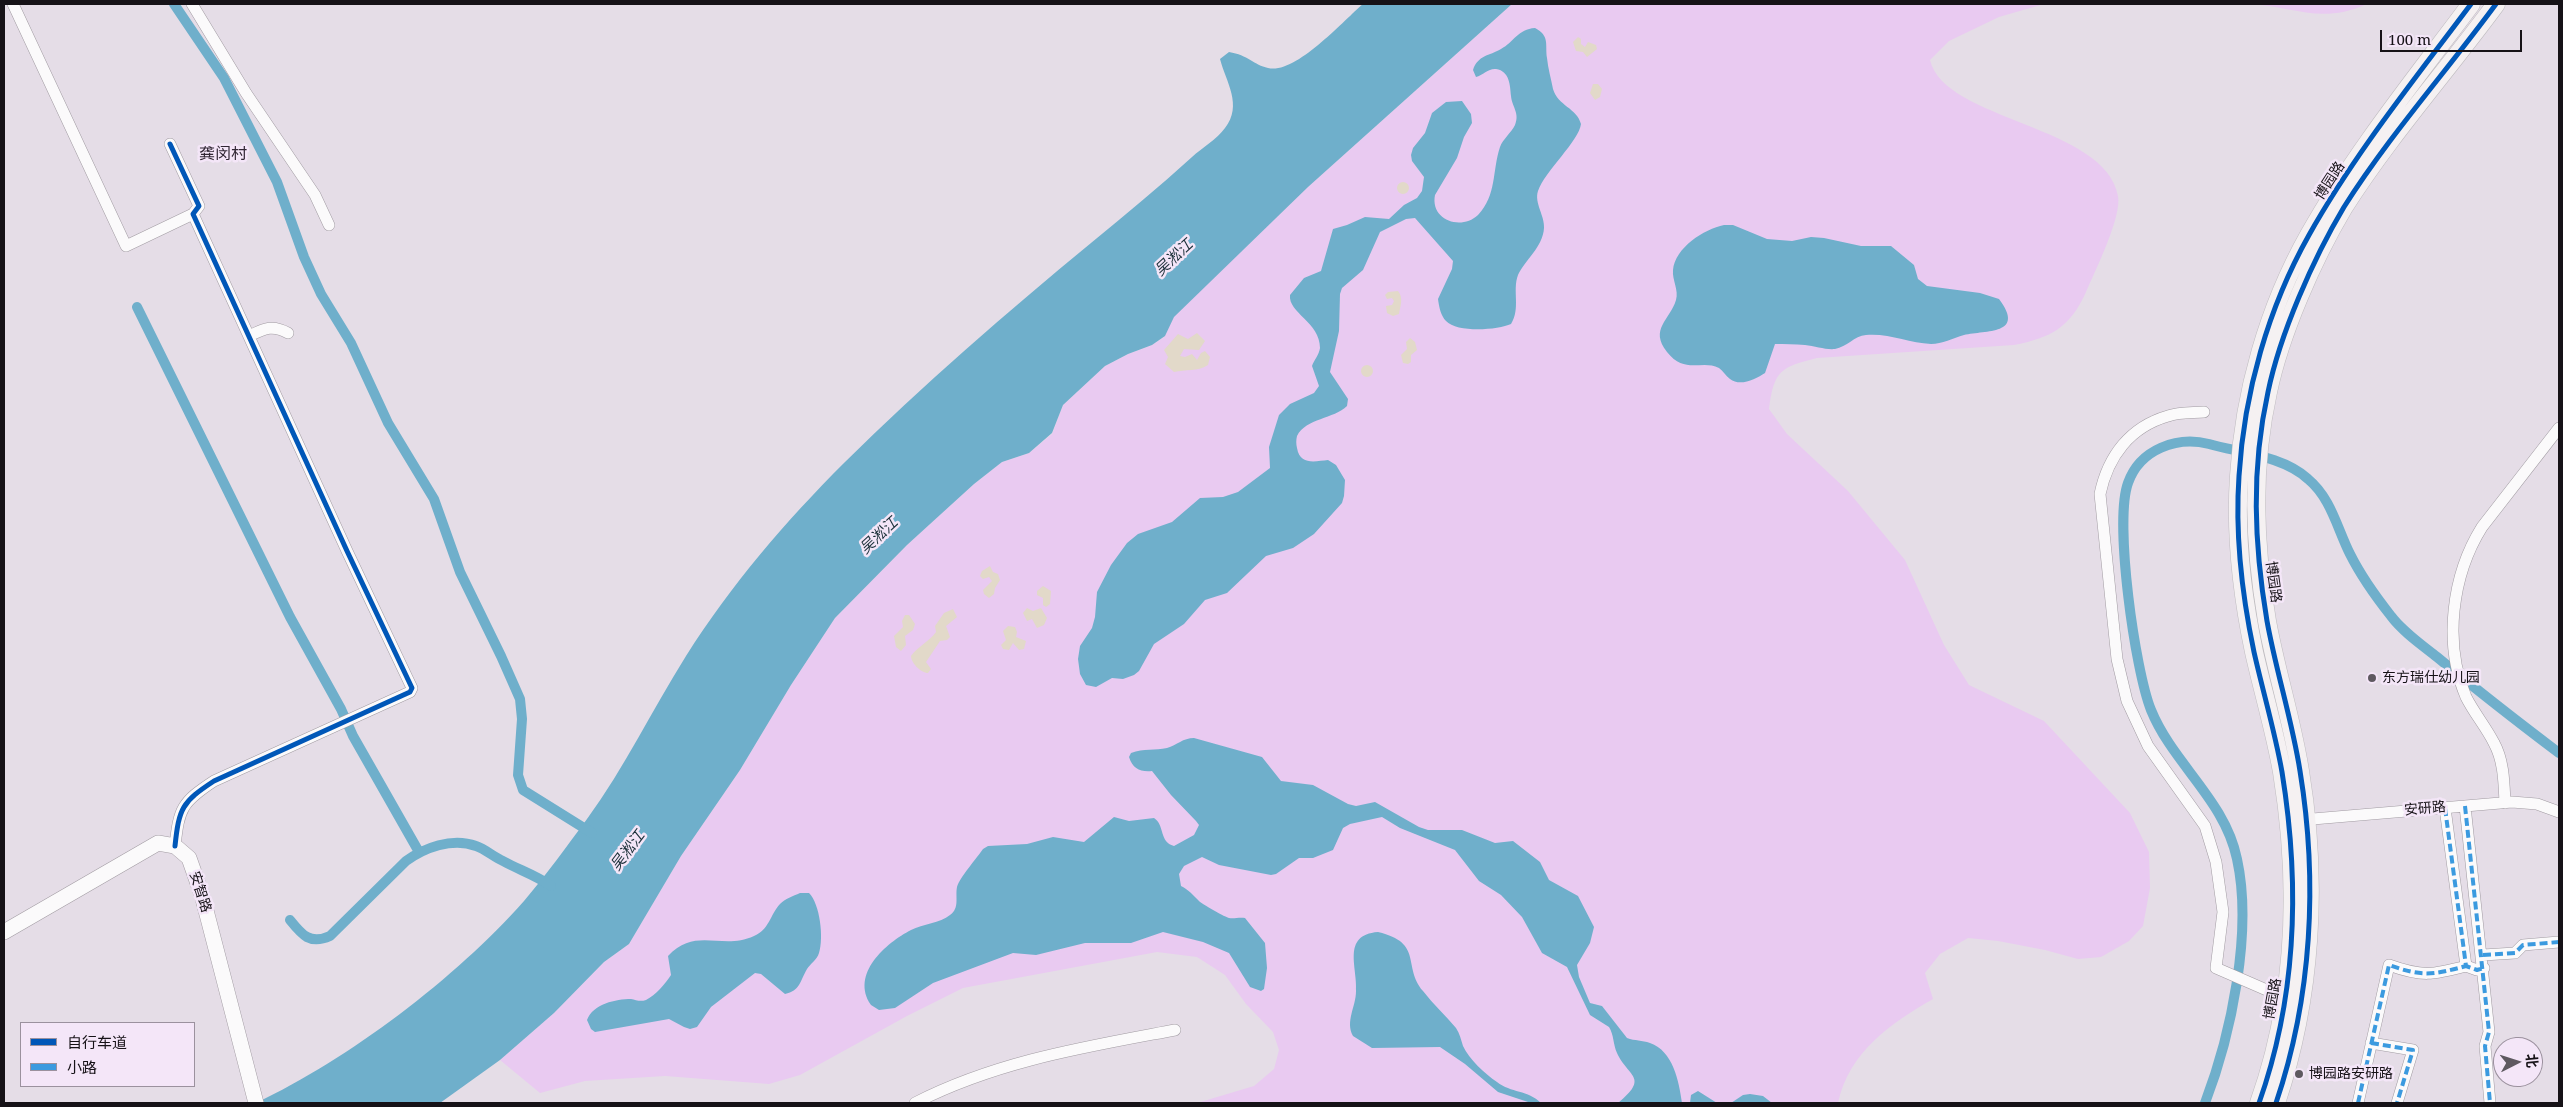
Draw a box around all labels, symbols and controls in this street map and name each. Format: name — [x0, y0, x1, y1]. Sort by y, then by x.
scale bar — [2383, 20, 2526, 52]
text: 100 m — [2388, 29, 2431, 49]
district label: 龚闵村 — [199, 144, 247, 164]
street label: 博园路 — [2312, 159, 2348, 203]
water label: 吴淞江 — [1151, 236, 1197, 280]
water label: 吴淞江 — [856, 514, 902, 558]
street label: 博园路 — [2262, 560, 2284, 604]
place label: 东方瑞仕幼儿园 — [2382, 670, 2480, 686]
marker: 东方瑞仕幼儿园 — [2366, 672, 2378, 684]
street label: 安研路 — [2403, 799, 2447, 819]
water label: 吴淞江 — [607, 828, 649, 874]
street label: 安智路 — [186, 869, 214, 915]
street label: 博园路 — [2261, 977, 2285, 1021]
legend — [20, 1022, 195, 1087]
text: 自行车道 — [67, 1032, 127, 1052]
north arrow — [2493, 1037, 2543, 1087]
text: 北 — [2522, 1053, 2543, 1069]
text: 小路 — [67, 1057, 97, 1077]
place label: 博园路安研路 — [2309, 1066, 2393, 1082]
marker: 博园路安研路 — [2293, 1068, 2305, 1080]

